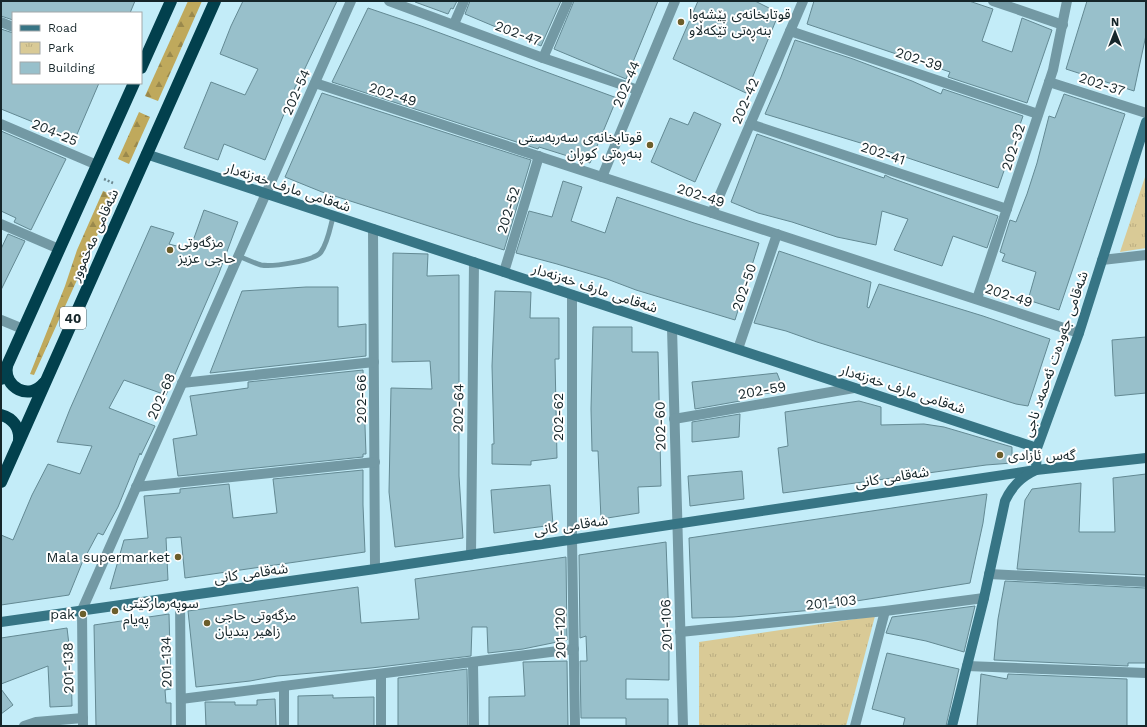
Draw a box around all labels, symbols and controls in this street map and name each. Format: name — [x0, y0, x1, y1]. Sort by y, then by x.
place label: قوتابخانەی پێشەوا بنەڕەتی تێکەڵاو — [689, 6, 791, 42]
legend — [12, 12, 142, 84]
north arrow — [1095, 12, 1135, 52]
text: N — [1111, 16, 1119, 29]
street label: 202-47 — [493, 17, 543, 49]
marker: قوتابخانەی پێشەوا بنەڕەتی تێکەڵاو — [676, 17, 686, 27]
text: Road — [48, 21, 77, 35]
text: Park — [48, 41, 74, 55]
street label: 202-39 — [893, 44, 945, 74]
street label: 202-44 — [609, 58, 643, 110]
text: Building — [48, 61, 95, 75]
street label: 202-54 — [279, 67, 313, 117]
street label: 202-37 — [1077, 69, 1127, 99]
street label: 202-42 — [728, 76, 762, 126]
street label: 202-49 — [367, 79, 419, 109]
street label: 204-25 — [30, 115, 80, 149]
street label: 202-32 — [998, 122, 1028, 172]
place label: قوتابخانەی سەربەستی بنەڕەتی کوڕان — [519, 129, 642, 165]
street label: 202-41 — [859, 138, 907, 168]
marker: قوتابخانەی سەربەستی بنەڕەتی کوڕان — [645, 140, 655, 150]
street label: شەقامی مارف خەزنەدار — [222, 159, 353, 216]
street label: 202-49 — [675, 180, 727, 210]
street label: 202-52 — [493, 185, 523, 235]
street label: شەقامی مەخموور — [66, 186, 122, 285]
place label: مزگەوتی حاجی عزیز — [177, 234, 236, 267]
marker: مزگەوتی حاجی عزیز — [165, 245, 175, 255]
street label: شەقامی مارف خەزنەدار — [529, 260, 660, 317]
street label: 202-50 — [729, 261, 759, 313]
street label: شەقامی جەودەت ئەحمەد ناجی — [1019, 269, 1092, 439]
street label: 202-49 — [983, 280, 1035, 310]
road number: 40 — [60, 307, 86, 329]
street label: شەقامی مارف خەزنەدار — [837, 361, 968, 418]
street label: 202-68 — [144, 370, 178, 422]
street label: 202-66 — [353, 375, 369, 423]
street label: 202-59 — [737, 378, 787, 402]
street label: 202-64 — [450, 383, 466, 433]
street label: 202-62 — [550, 393, 566, 441]
street label: 202-60 — [652, 401, 668, 451]
place label: گەس ئازادی — [1008, 447, 1076, 464]
marker: گەس ئازادی — [995, 450, 1005, 460]
street label: شەقامی کانی — [854, 463, 930, 492]
street label: شەقامی کانی — [533, 512, 609, 539]
place label: Mala supermarket — [47, 549, 170, 565]
marker: Mala supermarket — [173, 552, 183, 562]
street label: شەقامی کانی — [213, 560, 289, 587]
street label: 201-103 — [805, 591, 857, 613]
place label: سوپەرماركێتی پەیام — [123, 595, 199, 630]
street label: 201-106 — [657, 599, 675, 651]
place label: pak — [50, 606, 75, 622]
marker: سوپەرماركێتی پەیام — [110, 606, 120, 616]
place label: مزگەوتی حاجی زاهیر بندیان — [215, 607, 296, 640]
street label: 201-120 — [552, 607, 568, 659]
marker: pak — [78, 609, 88, 619]
marker: مزگەوتی حاجی زاهیر بندیان — [202, 618, 212, 628]
street label: 201-134 — [158, 636, 174, 688]
street label: 201-138 — [60, 642, 76, 694]

